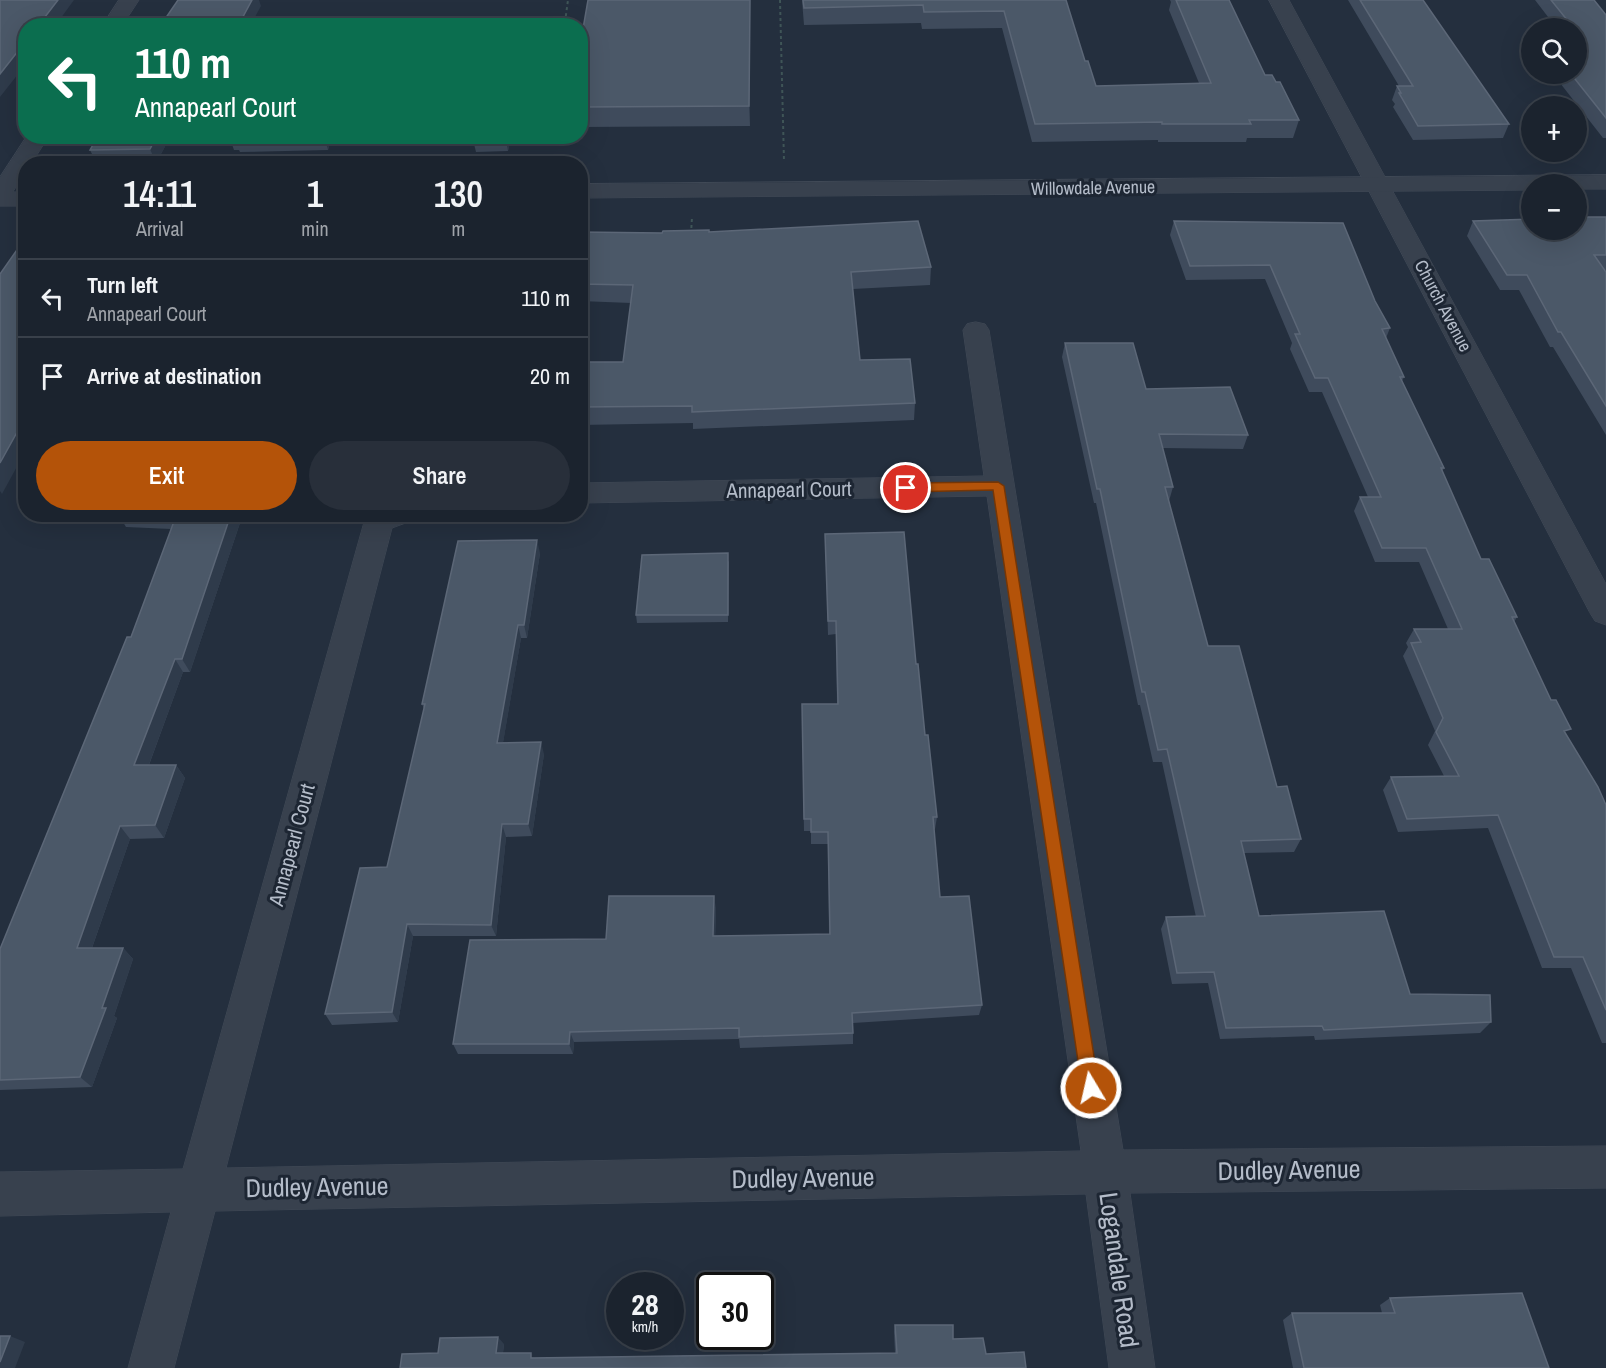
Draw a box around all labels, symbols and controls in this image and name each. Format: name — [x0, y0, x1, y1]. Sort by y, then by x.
map controls — [1521, 18, 1587, 240]
button: search — [1521, 18, 1587, 84]
text: 110 m — [135, 35, 231, 91]
icon: left — [36, 42, 114, 120]
text: Annapearl Court — [135, 89, 296, 125]
button: + — [1521, 96, 1587, 162]
text: 14:11 — [123, 170, 196, 218]
text: 1 — [307, 170, 323, 218]
text: 130 — [434, 170, 483, 218]
street label: Willowdale Avenue — [1031, 174, 1155, 201]
button: − — [1521, 174, 1587, 240]
text: Arrival — [136, 215, 183, 242]
text: min — [301, 215, 329, 242]
text: m — [451, 215, 465, 242]
street label: Church Avenue — [1409, 255, 1478, 356]
text: Turn left — [87, 270, 158, 300]
icon: left — [36, 282, 69, 315]
text: 110 m — [521, 283, 570, 313]
text: Annapearl Court — [87, 300, 206, 327]
icon: arrive — [36, 360, 69, 393]
text: Arrive at destination — [87, 361, 261, 391]
text: 20 m — [530, 361, 570, 391]
button: Exit — [36, 441, 297, 510]
button: Share — [309, 441, 570, 510]
pin — [880, 462, 931, 513]
icon: arrive — [889, 471, 922, 504]
street label: Annapearl Court — [725, 474, 852, 505]
street label: Annapearl Court — [261, 780, 322, 910]
position arrow — [1059, 1056, 1123, 1120]
street label: Dudley Avenue — [1217, 1151, 1361, 1188]
street label: Dudley Avenue — [731, 1159, 875, 1196]
street label: Dudley Avenue — [245, 1168, 389, 1205]
street label: Logandale Road — [1091, 1190, 1148, 1350]
speed limit sign: 30 — [696, 1272, 774, 1350]
text: 28 — [631, 1284, 659, 1324]
text: km/h — [632, 1316, 658, 1337]

